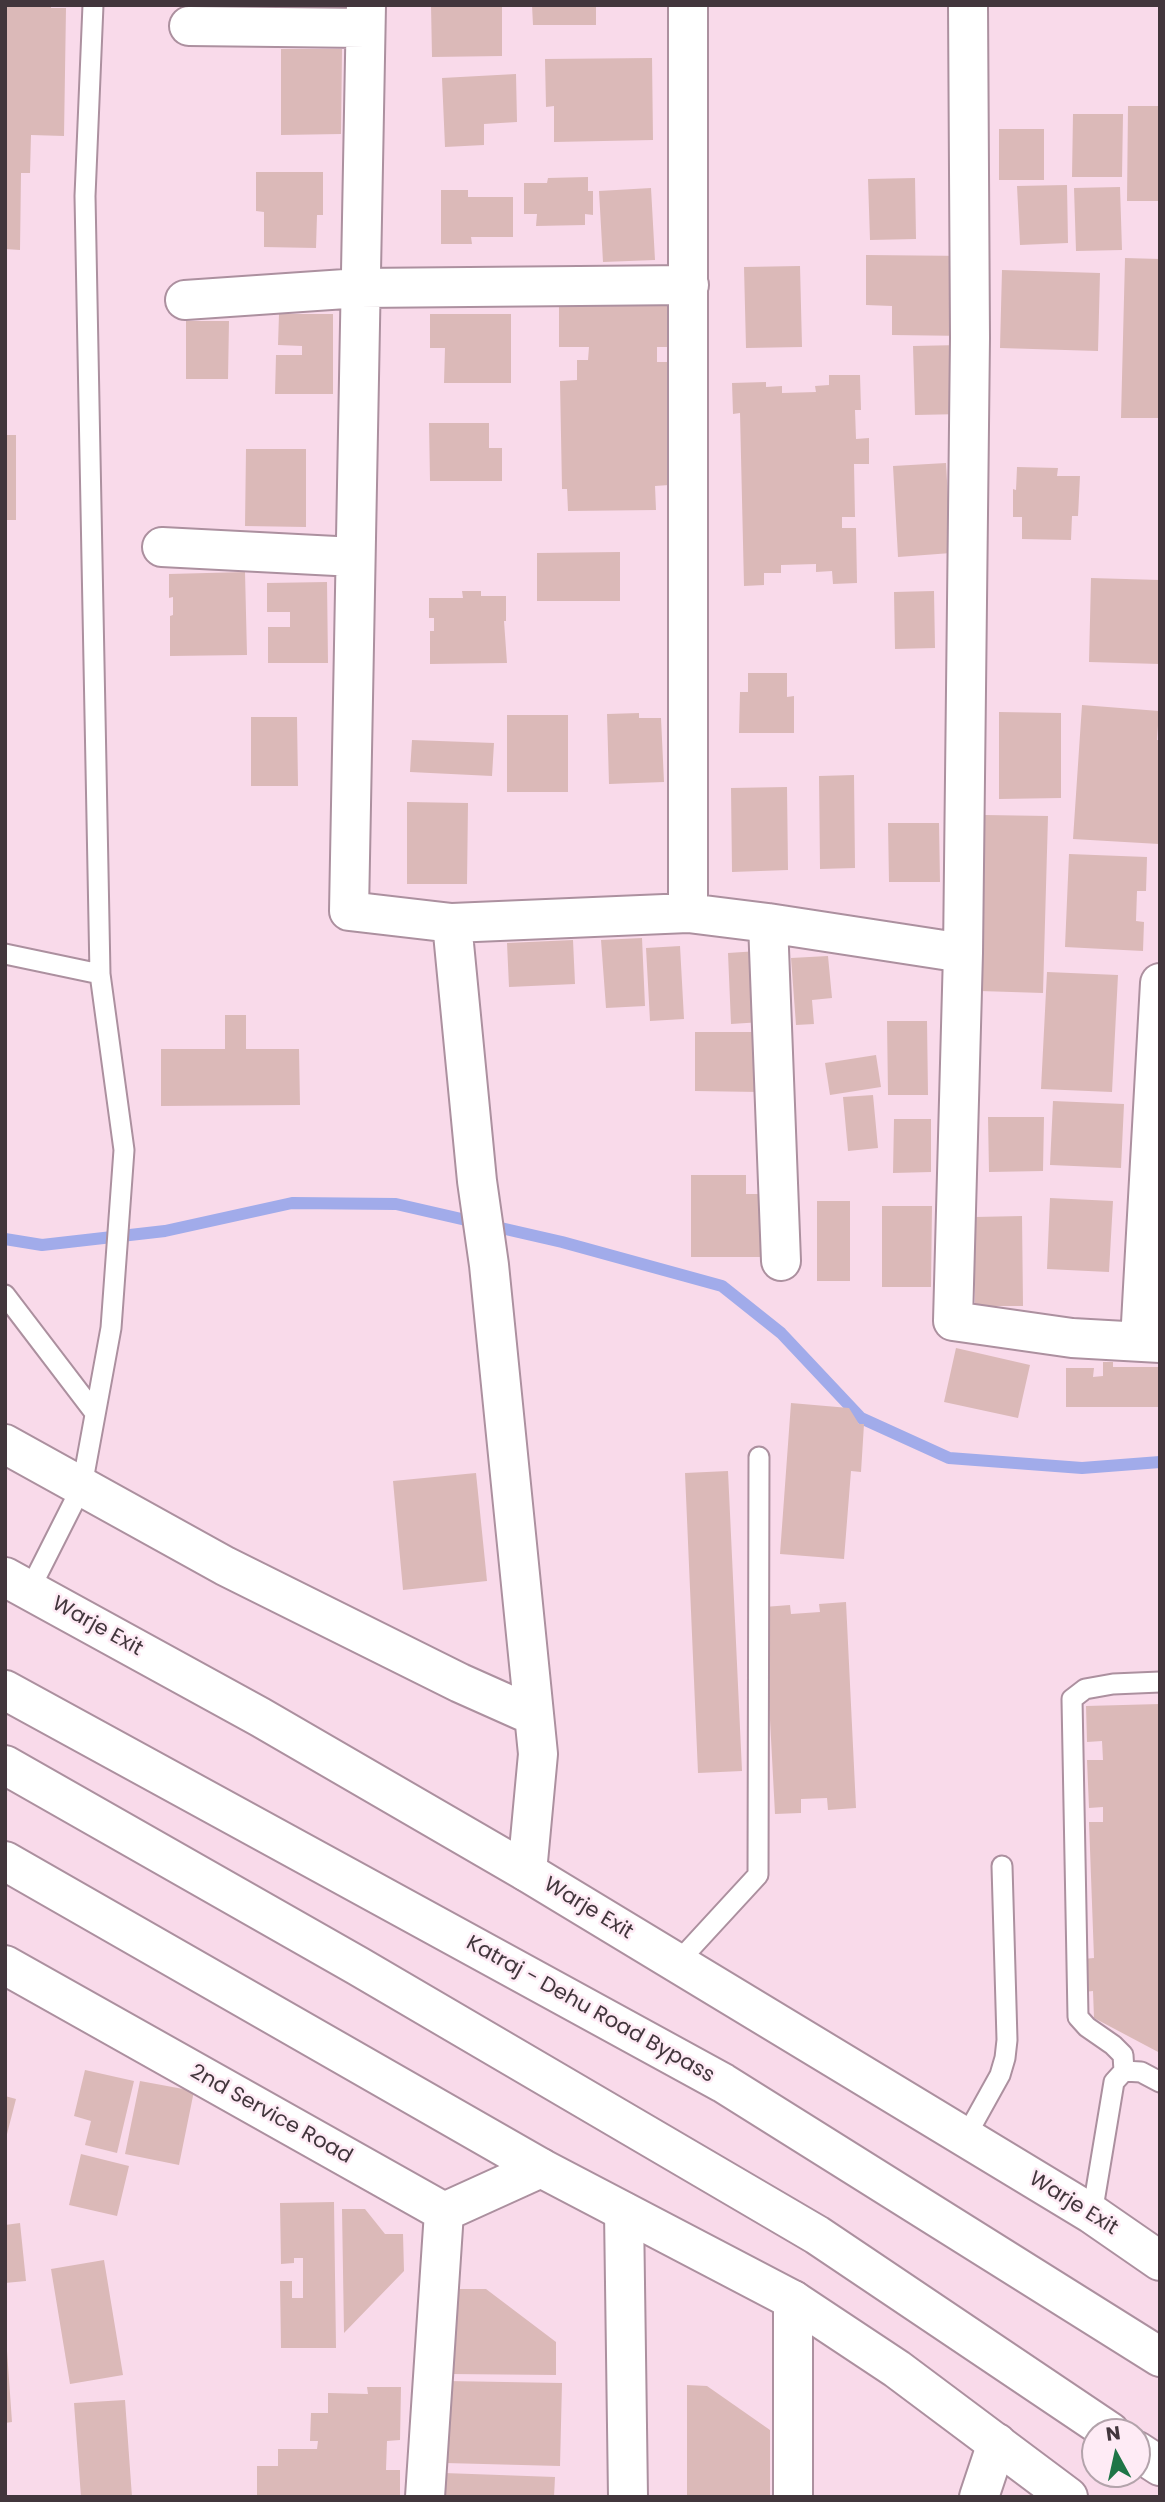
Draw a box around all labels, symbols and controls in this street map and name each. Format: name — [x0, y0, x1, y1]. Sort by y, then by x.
street label: Warje Exit — [47, 1592, 147, 1662]
street label: Warje Exit — [539, 1872, 637, 1946]
street label: Katraj - Dehu Road Bypass — [461, 1931, 719, 2089]
street label: 2nd Service Road — [186, 2060, 356, 2170]
street label: Warje Exit — [1024, 2167, 1122, 2241]
north arrow — [1081, 2418, 1151, 2488]
text: N — [1104, 2419, 1122, 2448]

